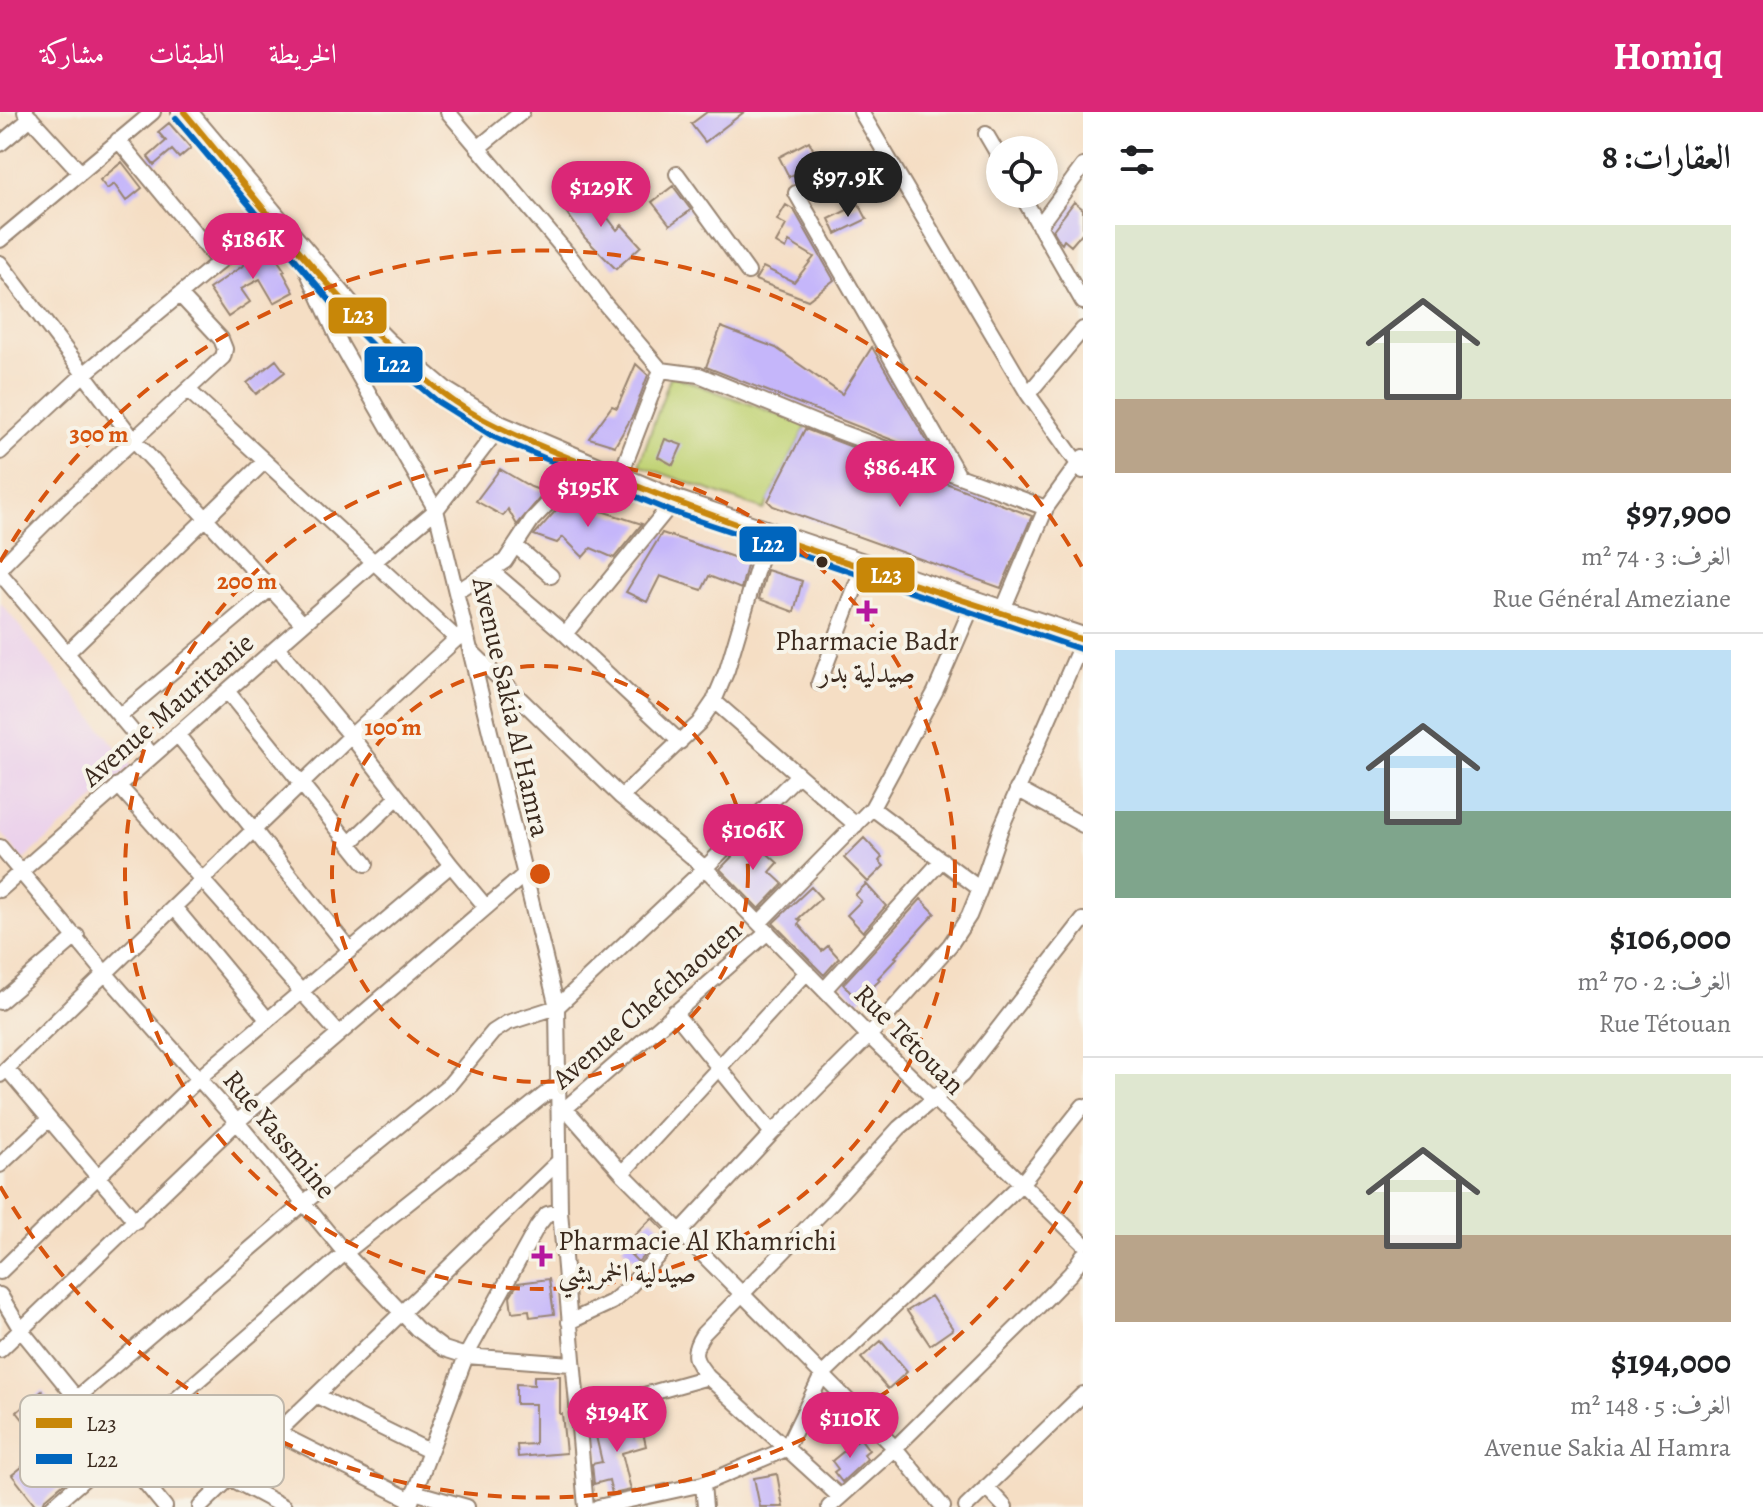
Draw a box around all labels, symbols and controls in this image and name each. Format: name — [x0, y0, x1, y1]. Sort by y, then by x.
text: Homiq — [1613, 30, 1723, 82]
text: مشاركة — [40, 35, 104, 73]
text: الطبقات — [148, 35, 225, 73]
text: الخريطة — [269, 35, 337, 73]
text: العقارات: 8 — [1602, 133, 1731, 180]
map controls — [986, 136, 1058, 208]
button: locate — [986, 136, 1058, 208]
icon: filters — [1115, 138, 1159, 182]
pin: $97.9K — [783, 151, 913, 219]
text: $97.9K — [812, 159, 884, 194]
pin: $129K — [545, 161, 657, 229]
text: $129K — [569, 169, 633, 204]
pin: $186K — [197, 213, 309, 281]
text: $186K — [221, 221, 285, 256]
icon: home — [1351, 277, 1495, 421]
line badge: L23 — [327, 296, 388, 335]
text: L23 — [342, 301, 374, 331]
line badge: L22 — [363, 345, 424, 384]
text: L22 — [378, 350, 411, 380]
text: 300 m — [70, 418, 128, 450]
pin: $86.4K — [835, 441, 965, 509]
text: $86.4K — [863, 449, 937, 484]
pin: $195K — [532, 461, 644, 529]
text: $195K — [557, 469, 619, 504]
text: $97,900 — [1626, 489, 1731, 536]
line badge: L22 — [738, 525, 798, 563]
text: L22 — [752, 530, 785, 560]
text: الغرف: 3 · 74 m² — [1581, 539, 1731, 574]
unlabelled marker — [814, 554, 830, 570]
line badge: L23 — [855, 556, 916, 594]
text: L23 — [870, 561, 902, 591]
text: 200 m — [217, 565, 277, 597]
street label: Avenue Sakia Al Hamra — [462, 573, 559, 841]
text: Rue Général Ameziane — [1492, 581, 1731, 616]
marker: Pharmacie Badr صيدلية بدر — [858, 602, 876, 620]
place label: Pharmacie Badr صيدلية بدر — [775, 622, 959, 692]
street label: Avenue Mauritanie — [72, 624, 262, 796]
icon: home — [1351, 702, 1495, 846]
text: 100 m — [364, 711, 422, 743]
pin: $106K — [697, 804, 809, 872]
text: $106K — [721, 812, 785, 847]
centre of rings — [526, 860, 554, 888]
street label: Avenue Chefchaouen — [543, 912, 750, 1098]
text: $106,000 — [1610, 914, 1731, 961]
text: الغرف: 2 · 70 m² — [1578, 964, 1731, 999]
street label: Rue Tétouan — [846, 976, 973, 1103]
text: Rue Tétouan — [1599, 1006, 1731, 1041]
street label: Rue Yassmine — [214, 1062, 344, 1207]
icon: home — [1351, 1126, 1495, 1270]
place label: Pharmacie Al Khamrichi صيدلية الخمريشي — [558, 1222, 837, 1299]
marker: Pharmacie Al Khamrichi صيدلية الخمريشي — [533, 1247, 551, 1265]
text: $194,000 — [1611, 1338, 1731, 1385]
pin: $194K — [561, 1386, 673, 1454]
text: الغرف: 5 · 148 m² — [1570, 1388, 1731, 1423]
pin: $110K — [794, 1392, 906, 1460]
text: $194K — [586, 1394, 648, 1429]
legend — [20, 1395, 284, 1487]
text: $110K — [820, 1400, 880, 1435]
text: L23 — [86, 1409, 117, 1439]
text: Avenue Sakia Al Hamra — [1485, 1430, 1731, 1465]
text: L22 — [86, 1445, 118, 1475]

